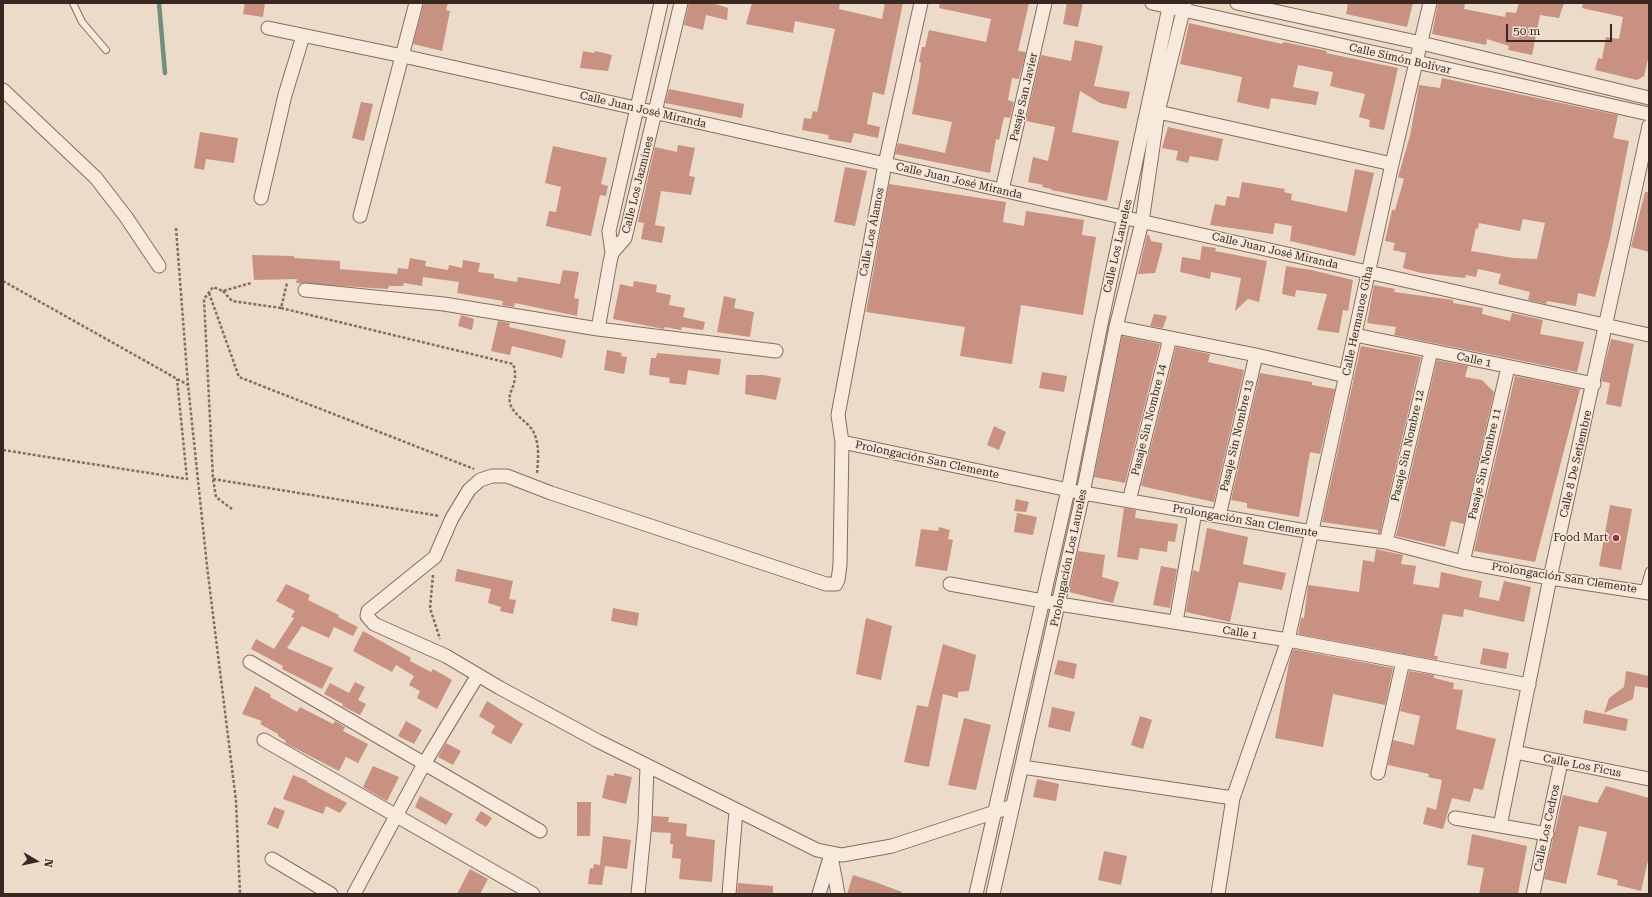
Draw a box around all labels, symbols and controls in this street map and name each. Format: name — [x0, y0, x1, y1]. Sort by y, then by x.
scale bar — [1508, 16, 1614, 42]
text: 50 m — [1513, 24, 1540, 38]
street label: Calle Simón Bolívar — [1348, 41, 1452, 77]
street label: Pasaje San Javier — [1007, 51, 1041, 143]
street label: Calle Juan José Miranda — [578, 89, 708, 131]
street label: Calle Los Jazmines — [619, 135, 657, 235]
street label: Calle Juan José Miranda — [894, 160, 1024, 202]
street label: Calle Los Álamos — [857, 186, 887, 278]
street label: Calle Los Laureles — [1101, 198, 1135, 294]
street label: Calle Juan José Miranda — [1210, 230, 1340, 272]
street label: Calle Hermanos Giha — [1340, 265, 1376, 377]
street label: Calle 1 — [1455, 350, 1493, 370]
street label: Pasaje Sin Nombre 14 — [1129, 363, 1169, 477]
street label: Pasaje Sin Nombre 13 — [1218, 379, 1256, 493]
street label: Pasaje Sin Nombre 12 — [1389, 389, 1427, 503]
street label: Pasaje Sin Nombre 11 — [1466, 407, 1504, 521]
street label: Calle 8 De Setiembre — [1557, 409, 1595, 519]
street label: Prolongación San Clemente — [854, 438, 1000, 482]
street label: Prolongación Los Laureles — [1048, 488, 1090, 628]
street label: Prolongación San Clemente — [1171, 502, 1319, 540]
place label: Food Mart — [1553, 531, 1608, 545]
marker: Food Mart — [1611, 533, 1621, 543]
street label: Prolongación San Clemente — [1490, 560, 1638, 596]
street label: Calle 1 — [1221, 624, 1259, 642]
street label: Calle Los Ficus — [1542, 752, 1622, 780]
street label: Calle Los Cedros — [1531, 783, 1563, 873]
north arrow — [16, 841, 56, 881]
text: N — [41, 858, 55, 868]

